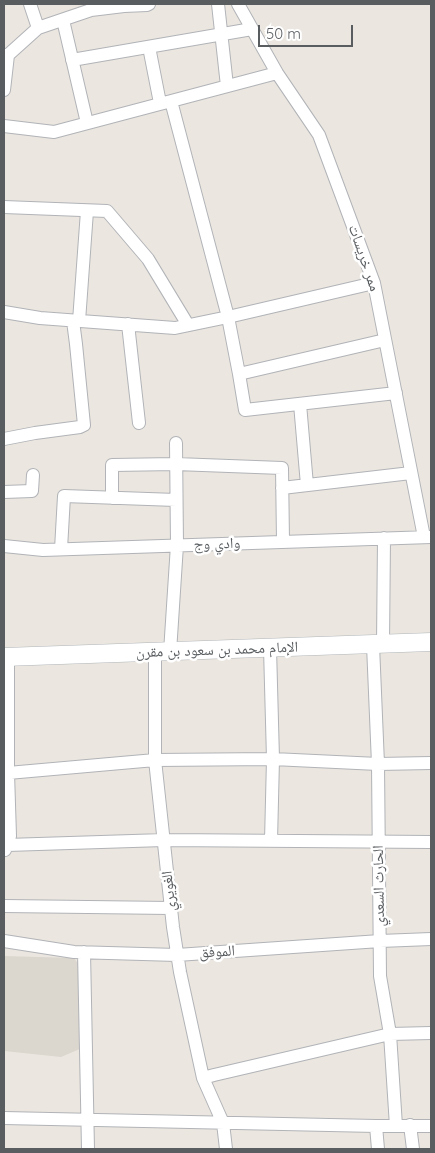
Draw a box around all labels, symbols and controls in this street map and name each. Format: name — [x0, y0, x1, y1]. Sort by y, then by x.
scale bar — [260, 15, 355, 47]
text: 50 m — [266, 24, 301, 43]
street label: ممر خريسات — [344, 222, 384, 294]
street label: وادي وج — [193, 534, 241, 554]
street label: الإمام محمد بن سعود بن مقرن — [135, 638, 299, 662]
street label: الحارث السعدي — [369, 845, 389, 927]
street label: الغويري — [158, 870, 180, 912]
street label: الموفق — [198, 942, 236, 962]

